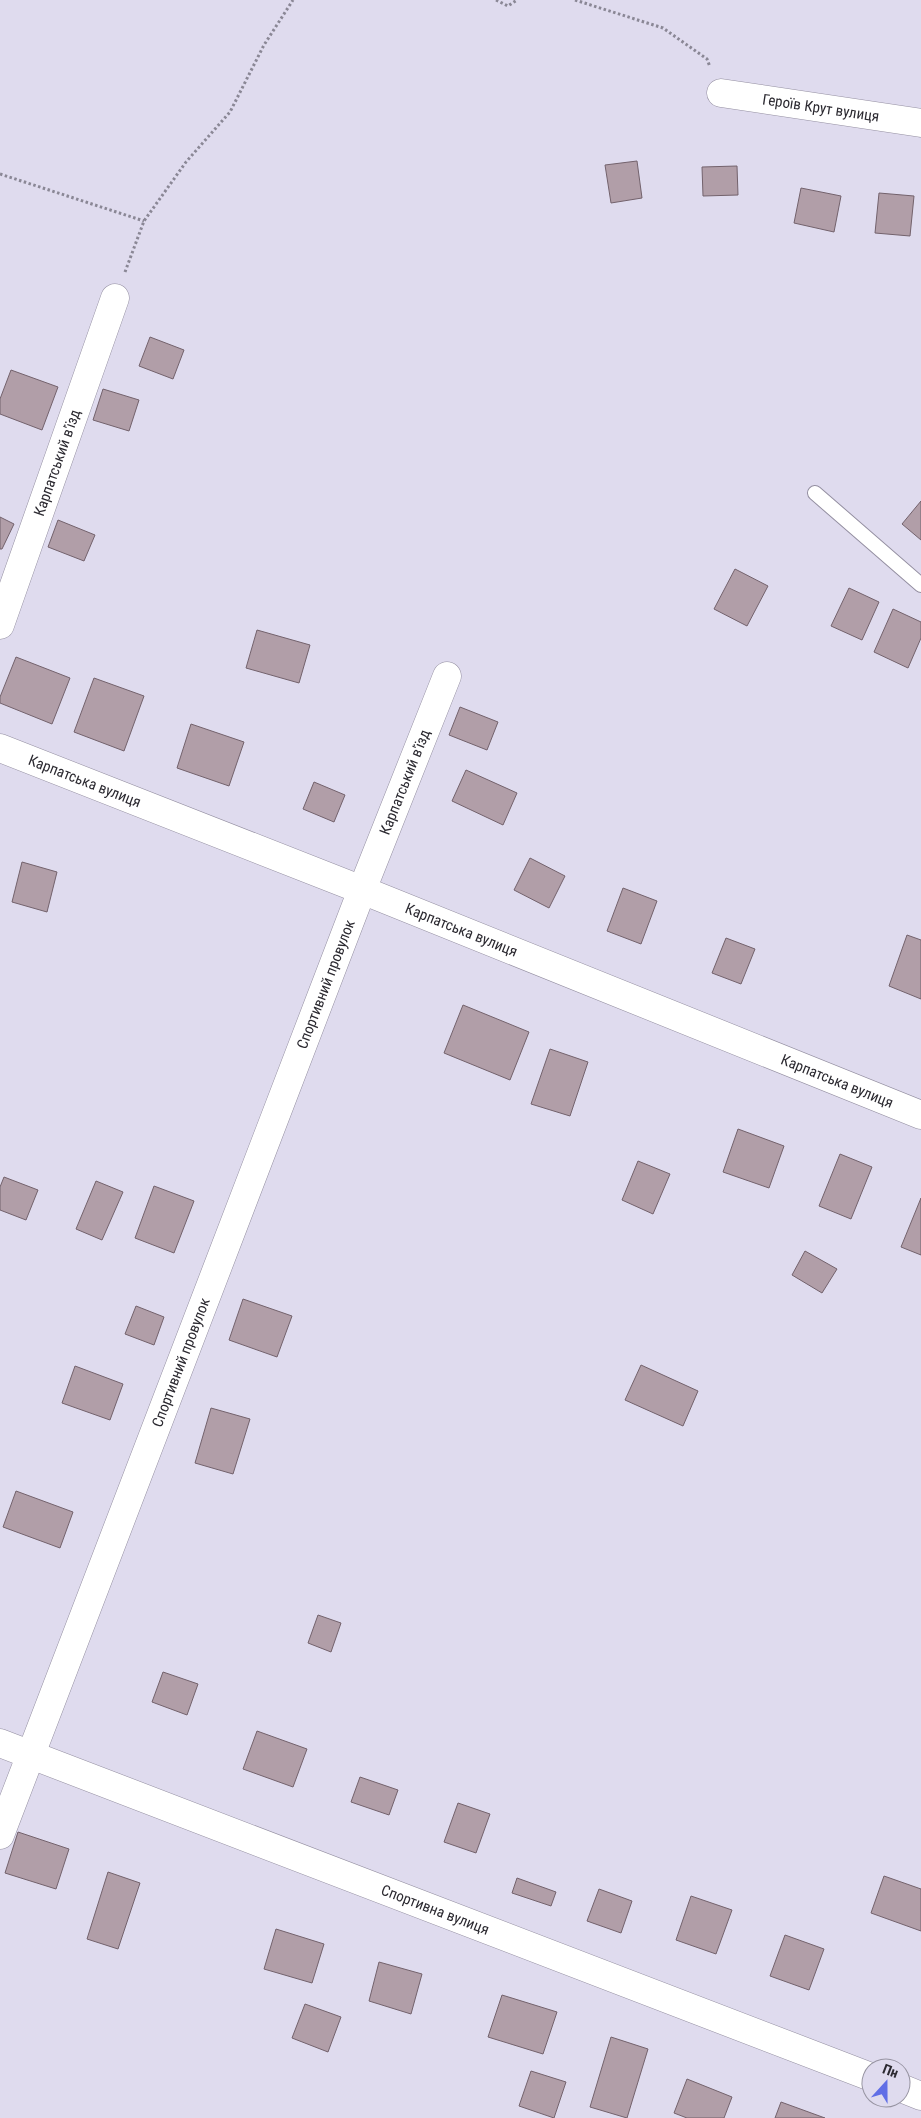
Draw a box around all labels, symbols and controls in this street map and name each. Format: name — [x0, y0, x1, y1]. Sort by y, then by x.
street label: Героїв Крут вулиця — [761, 90, 881, 126]
street label: Карпатський в'їзд — [30, 407, 84, 519]
street label: Карпатський в'їзд — [376, 727, 434, 838]
street label: Карпатська вулиця — [26, 751, 144, 811]
street label: Карпатська вулиця — [403, 899, 520, 961]
street label: Спортивний провулок — [293, 917, 359, 1051]
street label: Карпатська вулиця — [778, 1051, 896, 1112]
street label: Спортивний провулок — [148, 1295, 214, 1430]
street label: Спортивна вулиця — [379, 1881, 492, 1939]
north arrow — [861, 2058, 911, 2108]
text: Пн — [881, 2061, 901, 2081]

